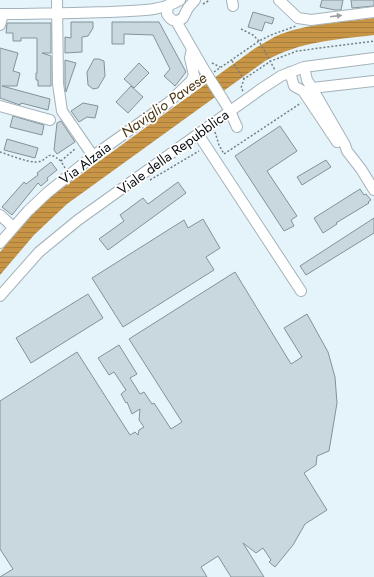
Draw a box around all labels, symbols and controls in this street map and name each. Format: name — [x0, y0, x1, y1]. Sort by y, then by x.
one-way arrow — [330, 13, 342, 20]
water label: Naviglio Pavese — [117, 67, 212, 143]
street label: Viale della Repubblica — [113, 105, 233, 199]
street label: Via Alzaia — [55, 137, 115, 189]

